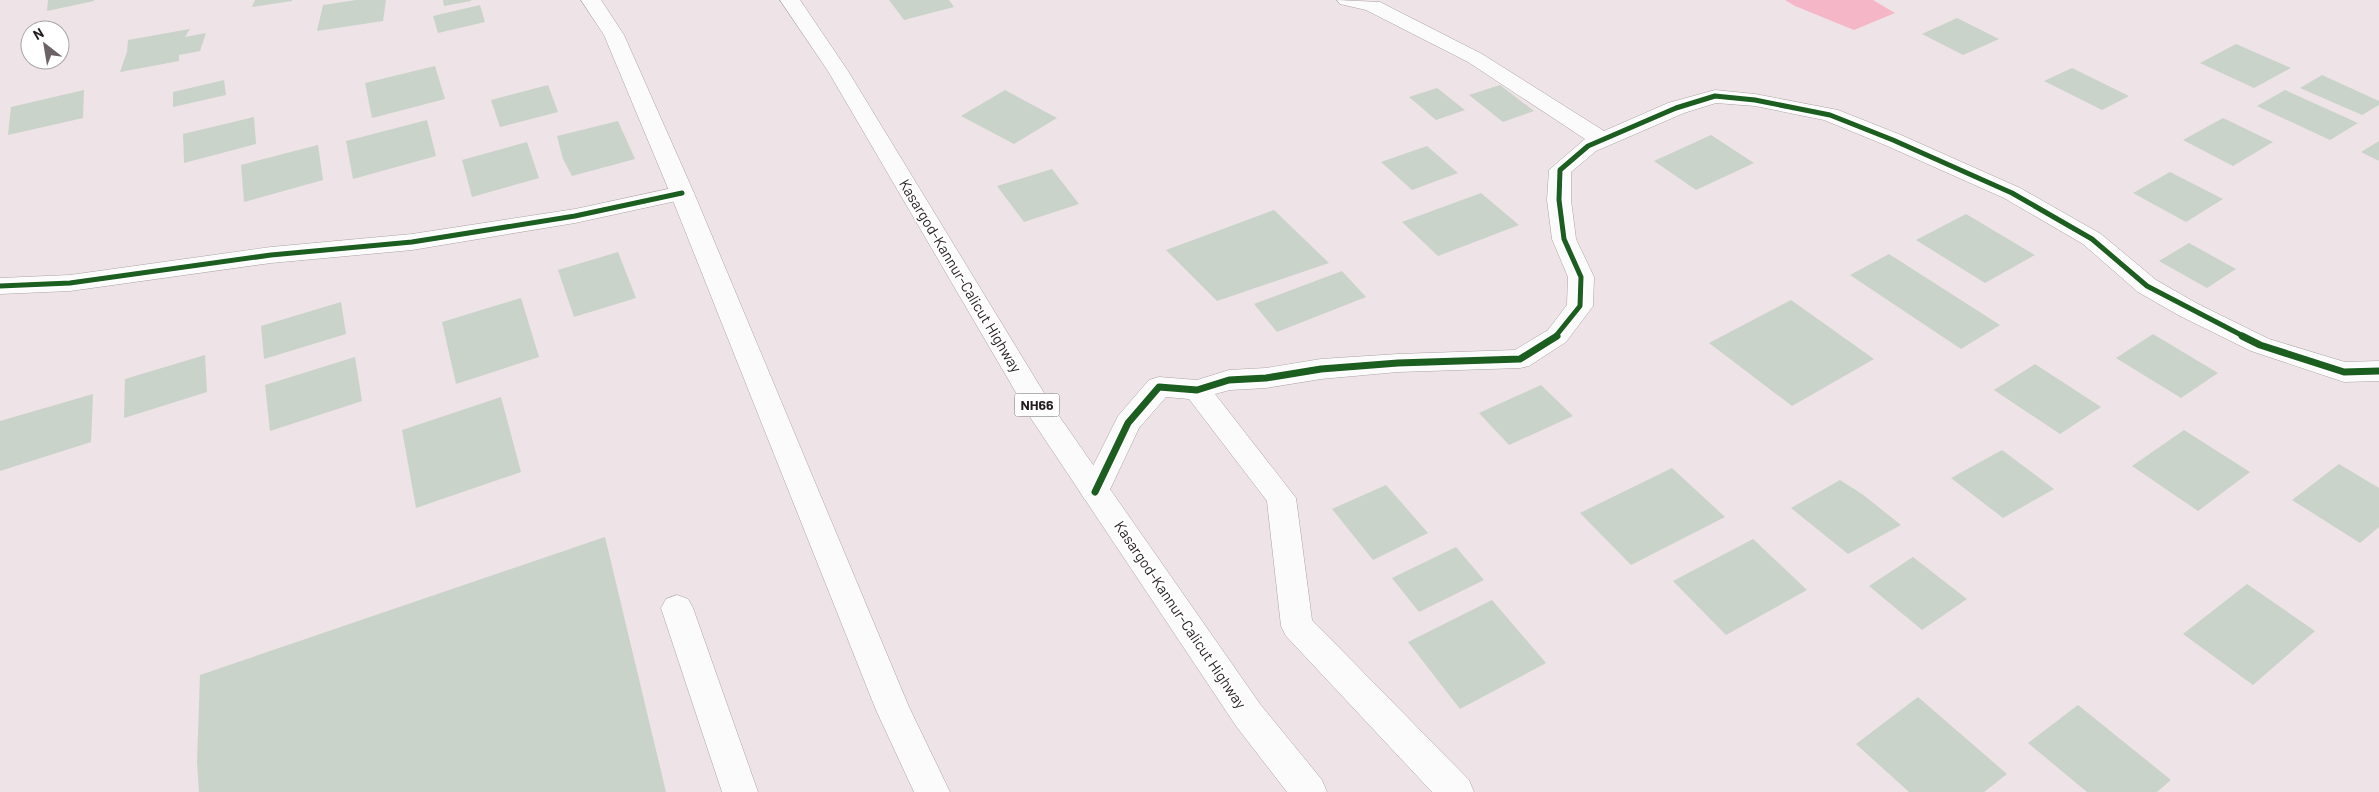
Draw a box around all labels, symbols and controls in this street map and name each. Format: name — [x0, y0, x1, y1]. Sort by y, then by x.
north arrow — [20, 20, 70, 70]
text: N — [30, 24, 46, 43]
street label: Kasargod-Kannur-Calicut Highway — [896, 175, 1026, 376]
road number: NH66 — [1014, 394, 1060, 416]
street label: Kasargod-Kannur-Calicut Highway — [1111, 517, 1251, 712]

